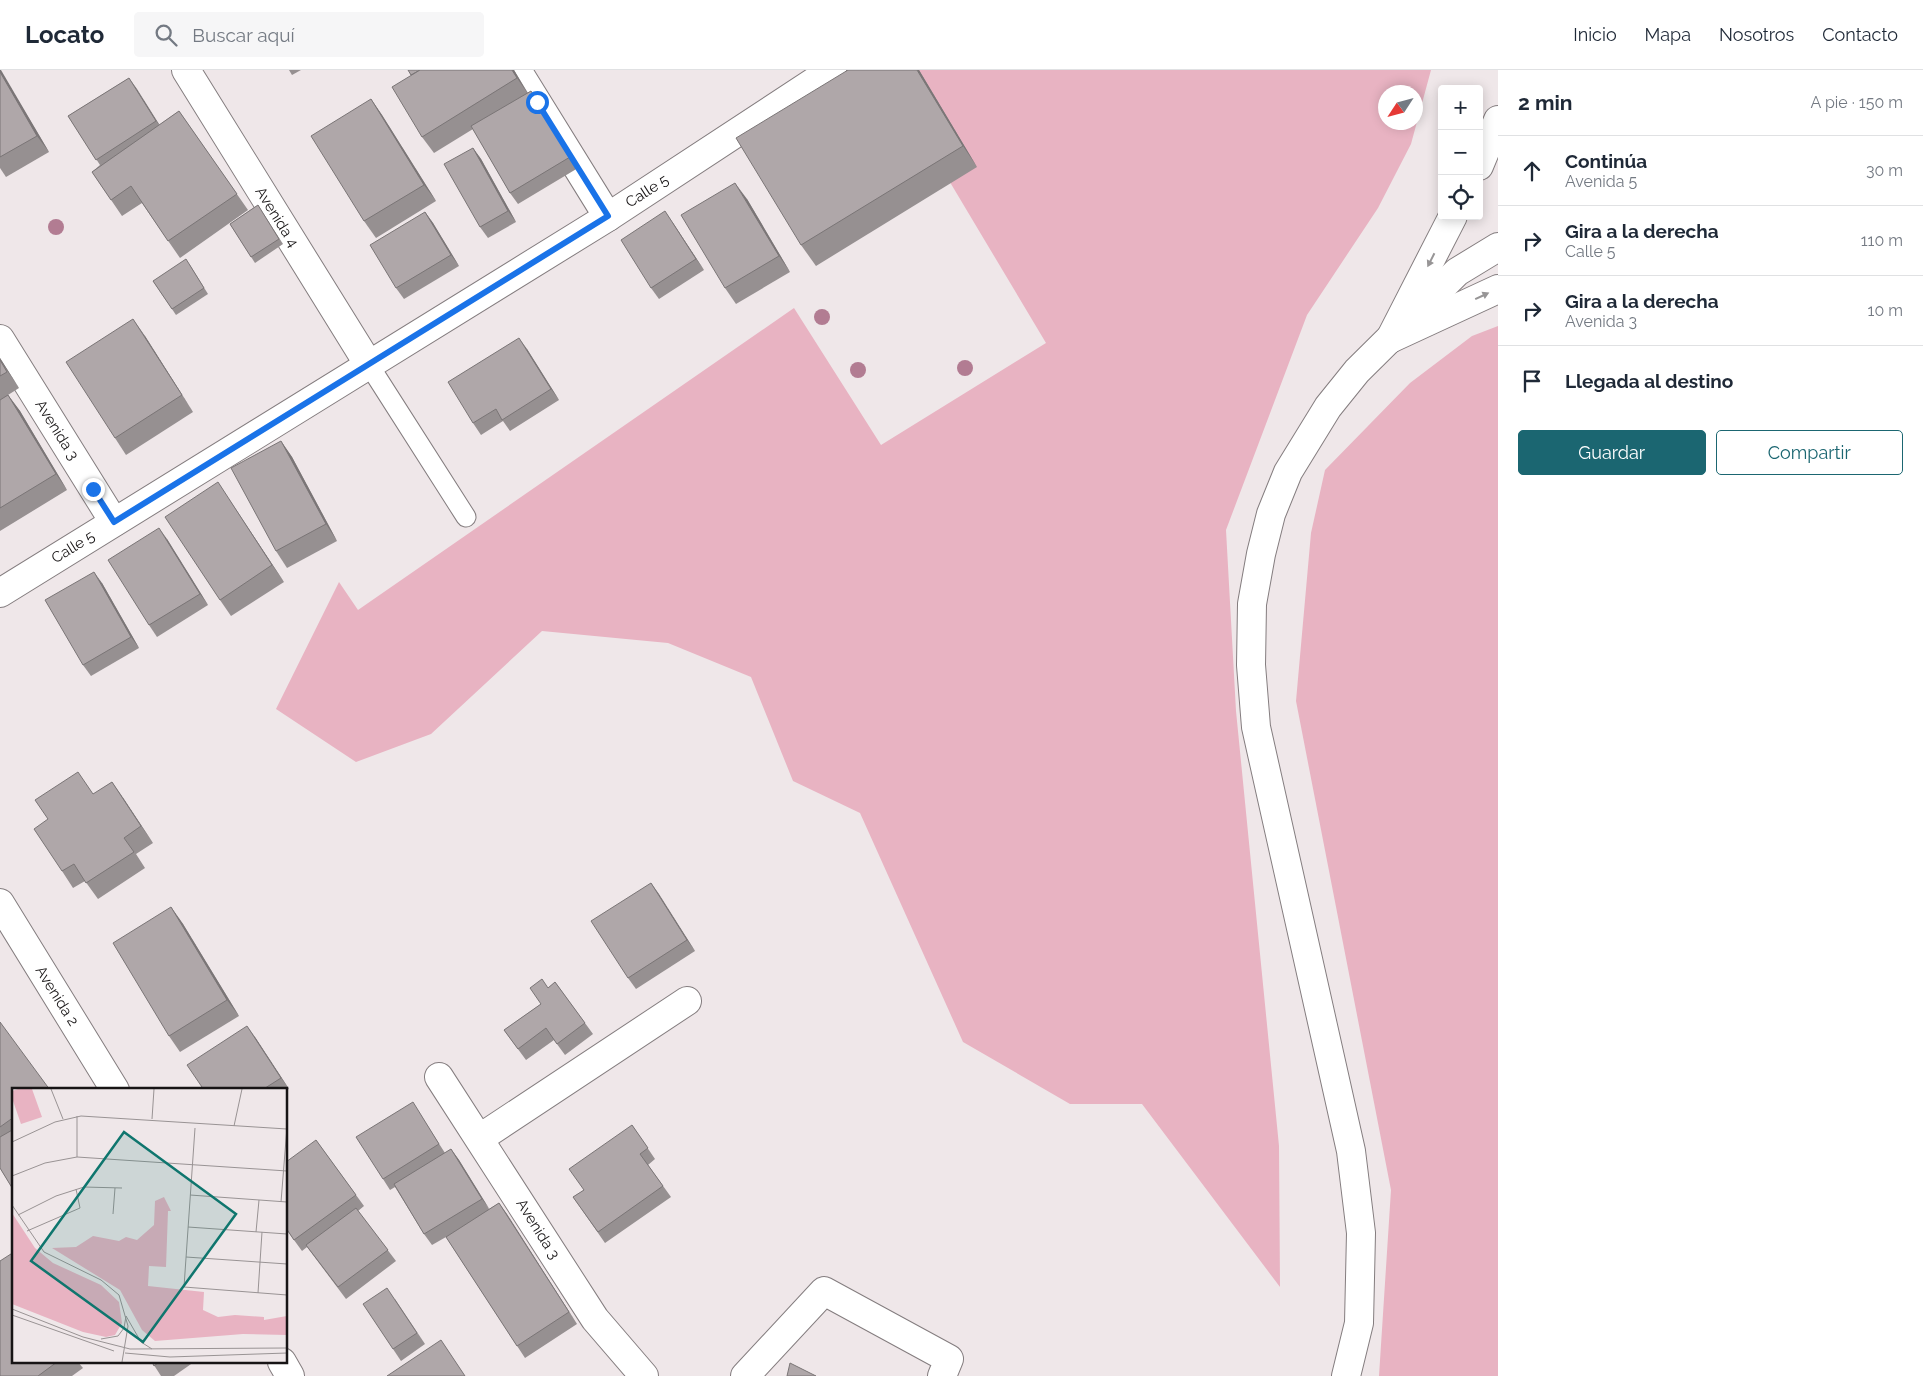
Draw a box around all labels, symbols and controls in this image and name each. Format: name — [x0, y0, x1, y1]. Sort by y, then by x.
search box — [134, 12, 484, 57]
text: Locato — [25, 20, 104, 49]
icon: search — [152, 21, 180, 49]
text: Buscar aquí — [192, 24, 295, 46]
text: Inicio — [1573, 24, 1617, 45]
text: Mapa — [1645, 24, 1691, 45]
text: Nosotros — [1719, 24, 1794, 45]
text: Contacto — [1822, 24, 1898, 45]
north arrow — [1378, 85, 1423, 130]
map controls — [1438, 85, 1483, 220]
button: + — [1438, 85, 1483, 130]
text: 2 min — [1518, 90, 1572, 115]
route start — [526, 91, 549, 114]
text: A pie · 150 m — [1811, 93, 1903, 112]
button: − — [1438, 130, 1483, 175]
text: Continúa — [1565, 150, 1647, 172]
icon: ahead — [1518, 157, 1546, 185]
text: 30 m — [1866, 161, 1903, 180]
street label: Calle 5 — [622, 171, 672, 211]
text: Avenida 5 — [1565, 172, 1637, 191]
button: locate — [1438, 175, 1483, 220]
street label: Avenida 4 — [251, 184, 303, 250]
text: Gira a la derecha — [1565, 220, 1719, 242]
icon: right — [1518, 227, 1546, 255]
text: 110 m — [1861, 231, 1903, 250]
text: Calle 5 — [1565, 242, 1616, 261]
one-way arrow — [1427, 252, 1435, 267]
text: Gira a la derecha — [1565, 290, 1719, 312]
one-way arrow — [1475, 291, 1489, 299]
icon: right — [1518, 297, 1546, 325]
text: 10 m — [1868, 301, 1903, 320]
text: Avenida 3 — [1565, 312, 1637, 331]
icon: arrive — [1518, 367, 1546, 395]
text: Llegada al destino — [1565, 370, 1733, 392]
street label: Avenida 3 — [31, 397, 83, 463]
button: Guardar — [1518, 430, 1706, 475]
button: Compartir — [1716, 430, 1903, 475]
route end — [82, 478, 105, 501]
street label: Calle 5 — [48, 527, 98, 567]
street label: Avenida 2 — [32, 963, 83, 1029]
inset map — [12, 1088, 288, 1364]
street label: Avenida 3 — [512, 1196, 564, 1262]

